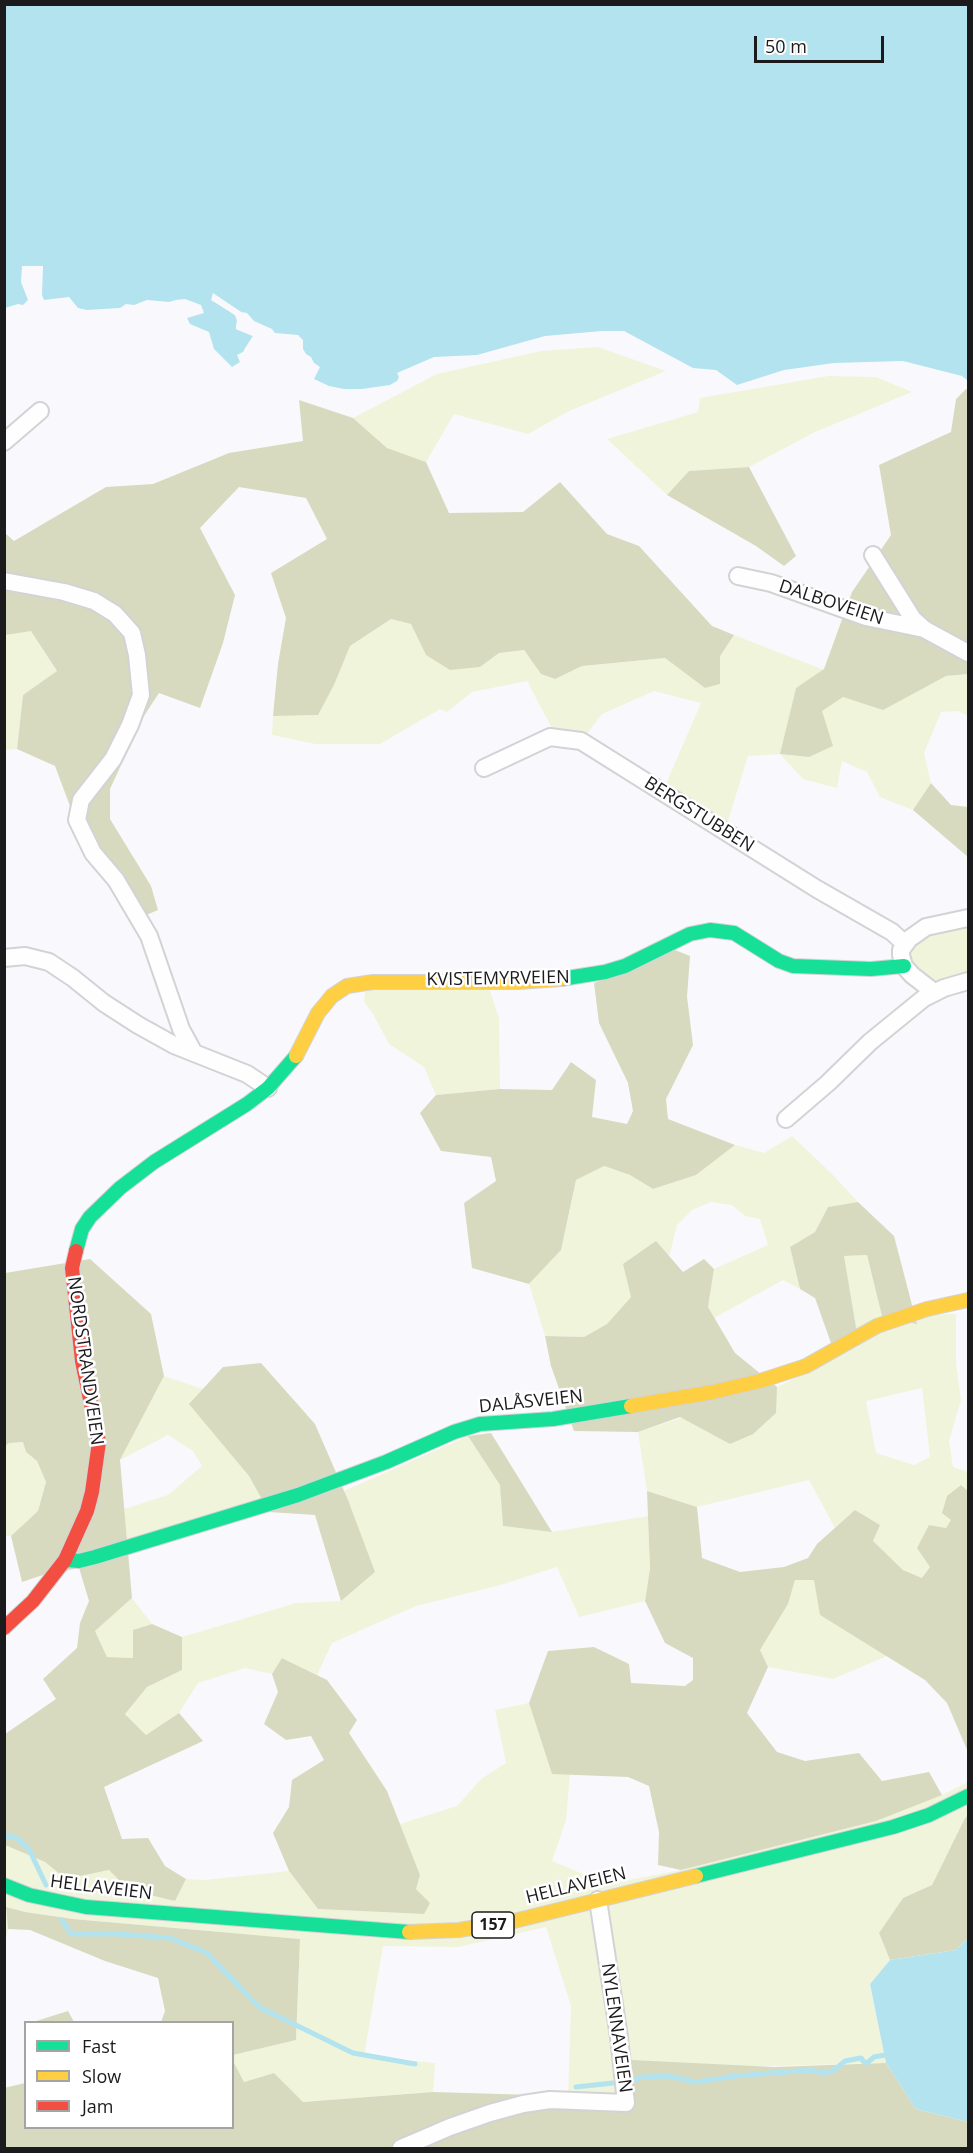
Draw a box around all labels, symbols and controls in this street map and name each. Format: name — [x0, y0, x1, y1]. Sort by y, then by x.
scale bar — [757, 24, 888, 62]
text: 50 m — [765, 34, 807, 58]
street label: DALBOVEIEN — [776, 576, 886, 630]
street label: BERGSTUBBEN — [640, 773, 758, 857]
street label: KVISTEMYRVEIEN — [426, 967, 570, 991]
street label: NORDSTRANDVEIEN — [62, 1275, 108, 1447]
street label: DALÅSVEIEN — [478, 1386, 584, 1418]
street label: HELLAVEIEN — [524, 1863, 628, 1909]
street label: HELLAVEIEN — [49, 1871, 153, 1905]
road number: 157 — [472, 1912, 514, 1938]
street label: NYLENNAVEIEN — [596, 1962, 636, 2094]
legend — [24, 2021, 234, 2129]
text: Fast — [82, 2034, 116, 2058]
text: Slow — [82, 2064, 121, 2088]
text: Jam — [82, 2094, 114, 2118]

